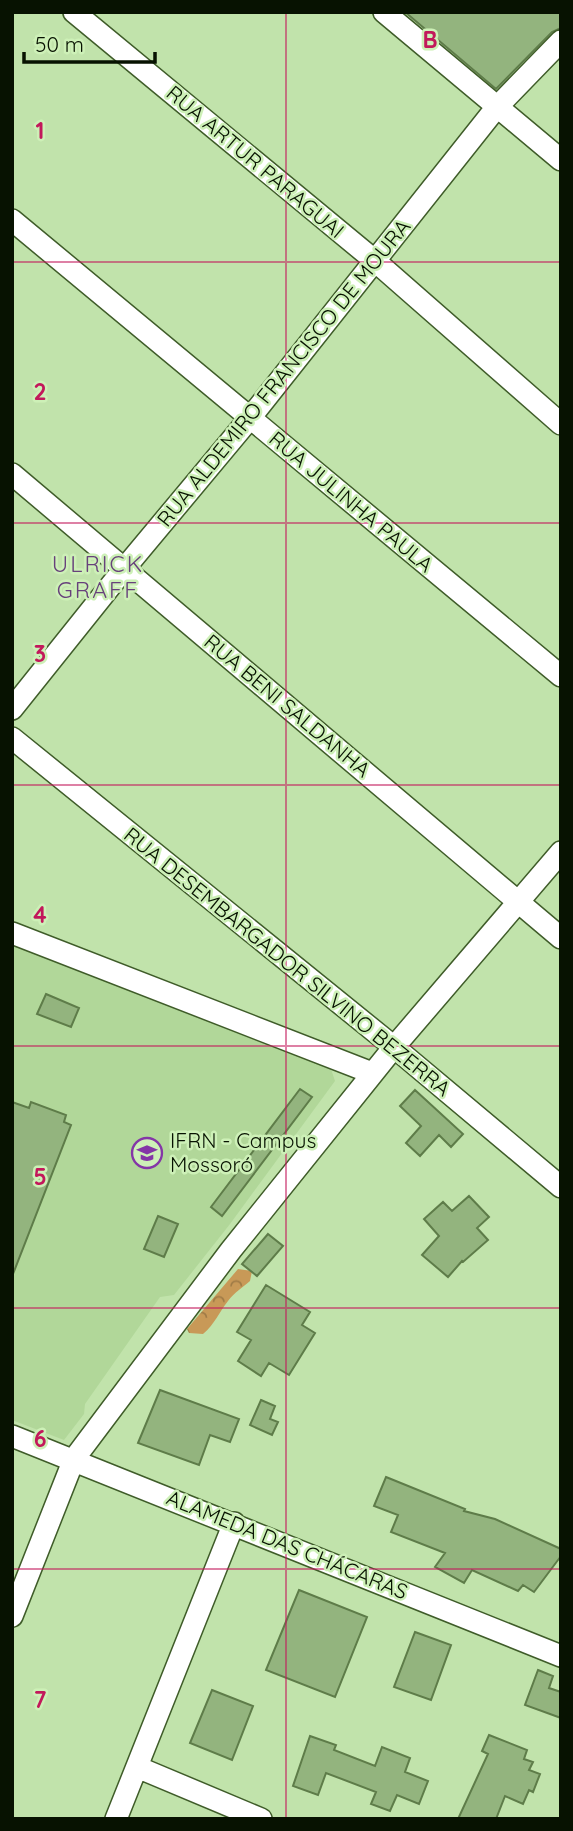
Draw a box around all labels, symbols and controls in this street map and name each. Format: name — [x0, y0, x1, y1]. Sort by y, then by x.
scale bar — [24, 21, 156, 65]
text: B — [422, 25, 438, 54]
text: 50 m — [35, 31, 84, 57]
street label: RUA ARTUR PARAGUAI — [162, 79, 350, 243]
text: 1 — [36, 116, 44, 145]
street label: RUA ALDEMIRO FRANCISCO DE MOURA — [151, 213, 415, 531]
text: 2 — [33, 377, 47, 406]
street label: RUA JULINHA PAULA — [264, 425, 439, 577]
district label: ULRICK GRAFF — [52, 549, 144, 604]
street label: RUA BENI SALDANHA — [199, 628, 376, 782]
text: 3 — [34, 639, 46, 668]
street label: RUA DESEMBARGADOR SILVINO BEZERRA — [119, 821, 456, 1101]
text: 4 — [33, 900, 47, 929]
place label: IFRN - Campus Mossoró — [170, 1127, 316, 1177]
school or university icon: IFRN - Campus Mossoró — [130, 1136, 164, 1170]
text: 5 — [33, 1162, 47, 1191]
text: 6 — [34, 1424, 46, 1453]
street label: ALAMEDA DAS CHÁCARAS — [163, 1484, 412, 1604]
text: 7 — [34, 1685, 47, 1714]

